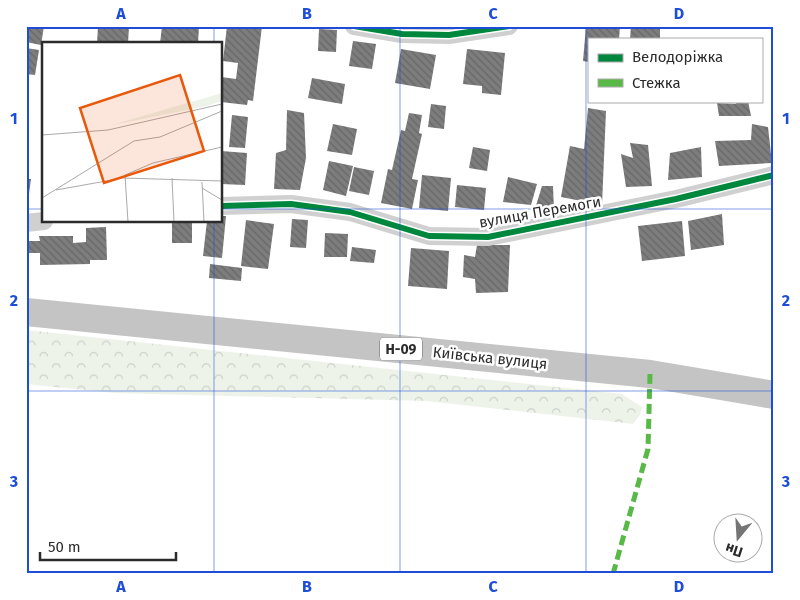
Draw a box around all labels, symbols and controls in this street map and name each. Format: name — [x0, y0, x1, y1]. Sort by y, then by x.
text: A — [115, 4, 126, 23]
text: B — [302, 4, 312, 23]
text: C — [488, 4, 498, 23]
text: D — [674, 4, 684, 23]
legend — [588, 38, 762, 102]
inset map — [42, 42, 222, 222]
text: Велодоріжка — [632, 48, 723, 66]
text: Стежка — [632, 74, 681, 92]
text: 1 — [10, 109, 18, 128]
text: 1 — [782, 109, 790, 128]
street label: вулиця Перемоги — [477, 192, 603, 232]
text: 2 — [10, 291, 18, 310]
text: 2 — [782, 291, 790, 310]
road number: Н-09 — [380, 338, 422, 360]
street label: Київська вулиця — [432, 343, 548, 373]
text: 3 — [9, 472, 18, 491]
text: 3 — [781, 472, 790, 491]
north arrow — [712, 512, 762, 562]
scale bar — [40, 530, 176, 562]
text: 50 m — [48, 538, 81, 556]
text: Пн — [723, 539, 745, 561]
text: A — [115, 577, 126, 596]
text: B — [302, 577, 312, 596]
text: C — [488, 577, 498, 596]
text: D — [674, 577, 684, 596]

